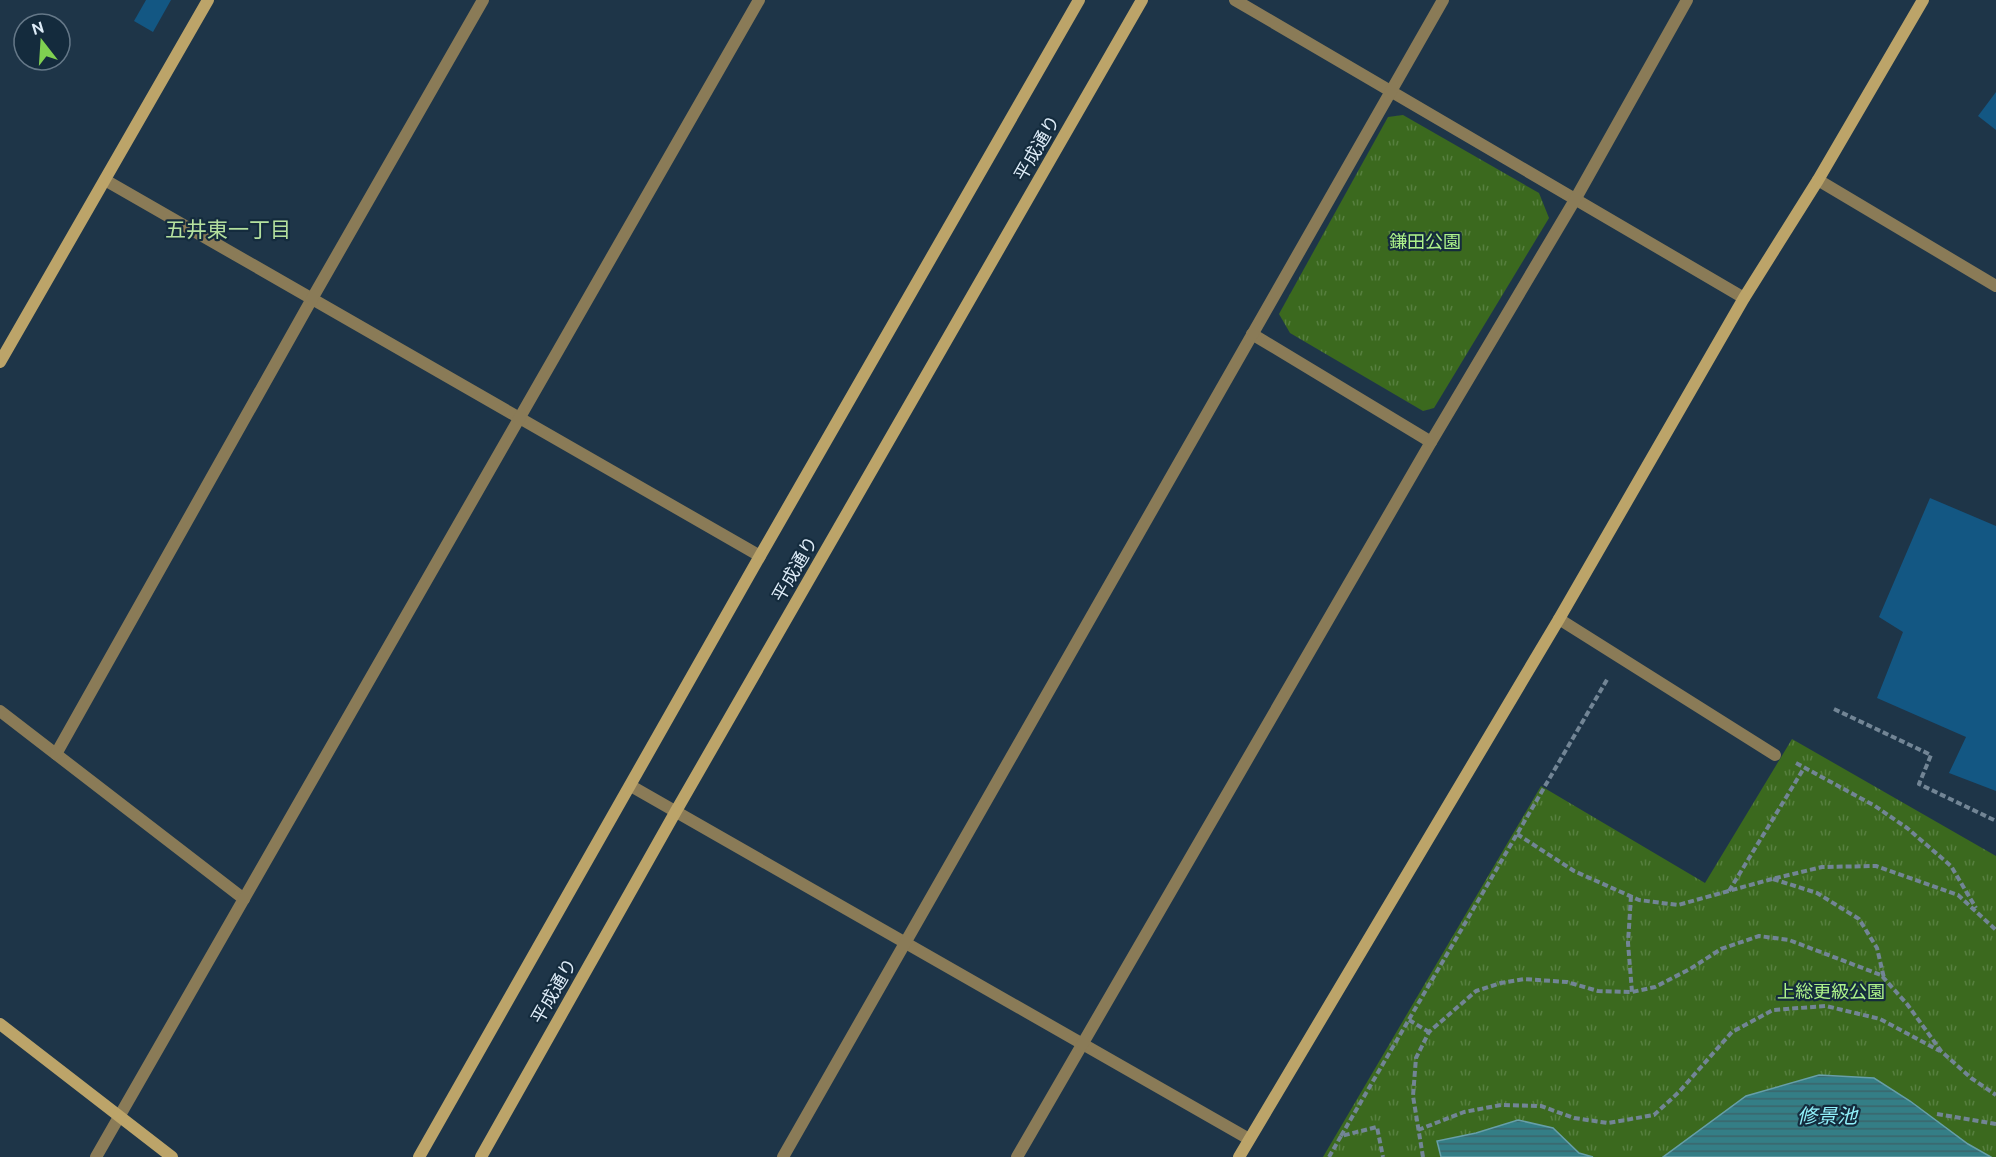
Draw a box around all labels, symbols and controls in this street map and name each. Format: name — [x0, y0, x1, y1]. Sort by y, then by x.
north arrow — [12, 12, 72, 72]
text: N — [29, 17, 46, 38]
street label: 平成通り — [1009, 111, 1063, 184]
district label: 五井東一丁目 — [165, 217, 291, 241]
park label: 鎌田公園 — [1389, 231, 1461, 251]
street label: 平成通り — [767, 532, 821, 605]
street label: 平成通り — [526, 954, 580, 1027]
park label: 上総更級公園 — [1777, 981, 1885, 1001]
water label: 修景池 — [1797, 1104, 1859, 1127]

